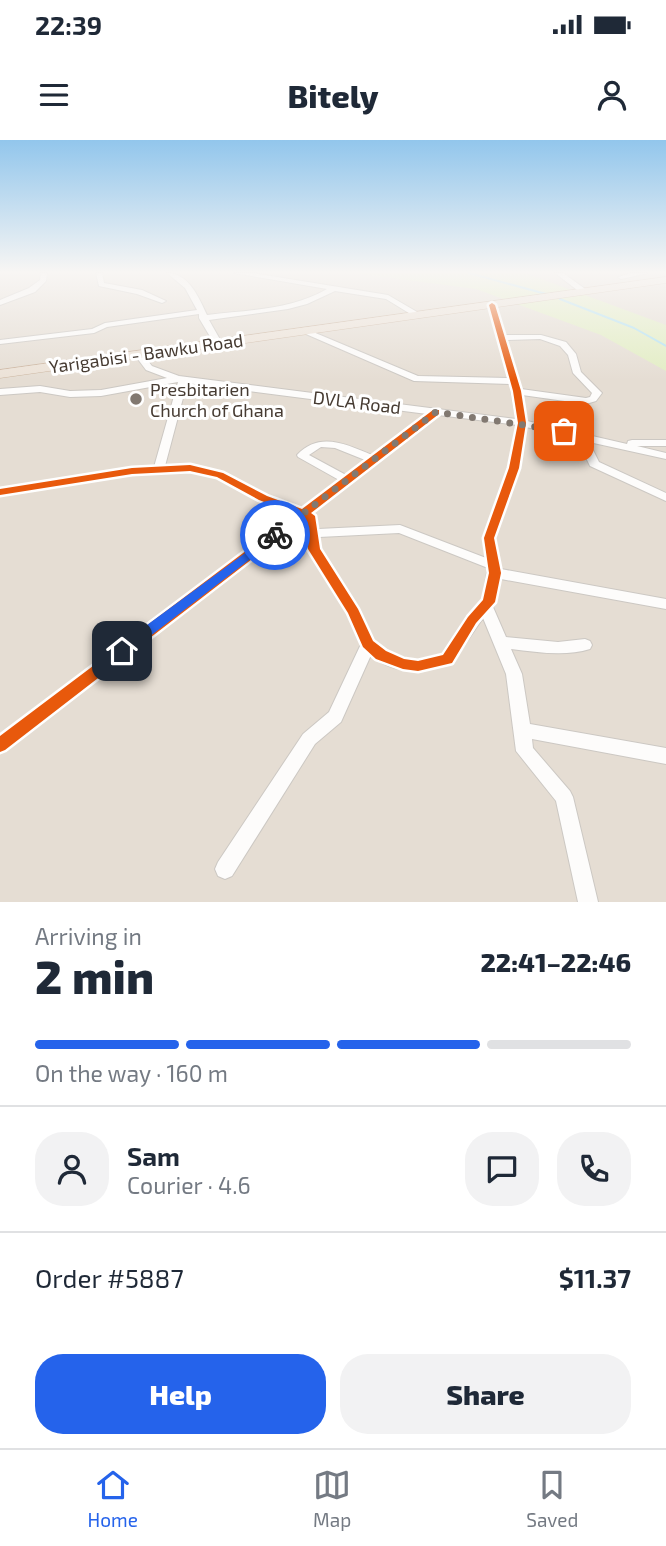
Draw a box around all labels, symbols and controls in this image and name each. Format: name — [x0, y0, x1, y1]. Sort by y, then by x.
text: 22:39 — [35, 9, 102, 40]
icon: menu — [35, 76, 73, 114]
text: Bitely — [287, 76, 379, 114]
icon: person — [593, 76, 631, 114]
street label: Yarigabisi - Bawku Road — [48, 328, 244, 378]
place label: Presbitarien Church of Ghana — [150, 378, 284, 421]
street label: DVLA Road — [312, 386, 402, 418]
marker: Presbitarien Church of Ghana — [128, 391, 144, 407]
pin — [534, 401, 594, 461]
icon: bag — [545, 412, 583, 450]
courier — [240, 500, 310, 570]
icon: bike — [256, 516, 294, 554]
pin — [92, 621, 152, 681]
icon: home — [103, 632, 141, 670]
text: Arriving in — [35, 922, 142, 950]
text: 22:41–22:46 — [480, 946, 631, 977]
text: 2 min — [35, 948, 154, 1003]
text: On the way · 160 m — [35, 1059, 228, 1087]
button: person — [35, 1132, 109, 1206]
button: chat — [465, 1132, 539, 1206]
button: phone — [557, 1132, 631, 1206]
text: Sam — [127, 1140, 180, 1171]
text: Courier · 4.6 — [127, 1171, 251, 1199]
text: Order #5887 — [35, 1262, 184, 1293]
text: $11.37 — [559, 1262, 631, 1293]
button: Help — [35, 1354, 326, 1434]
button: Share — [340, 1354, 631, 1434]
tab: Home — [88, 1466, 138, 1531]
tab: Map — [313, 1466, 351, 1531]
tab: Saved — [526, 1466, 578, 1531]

